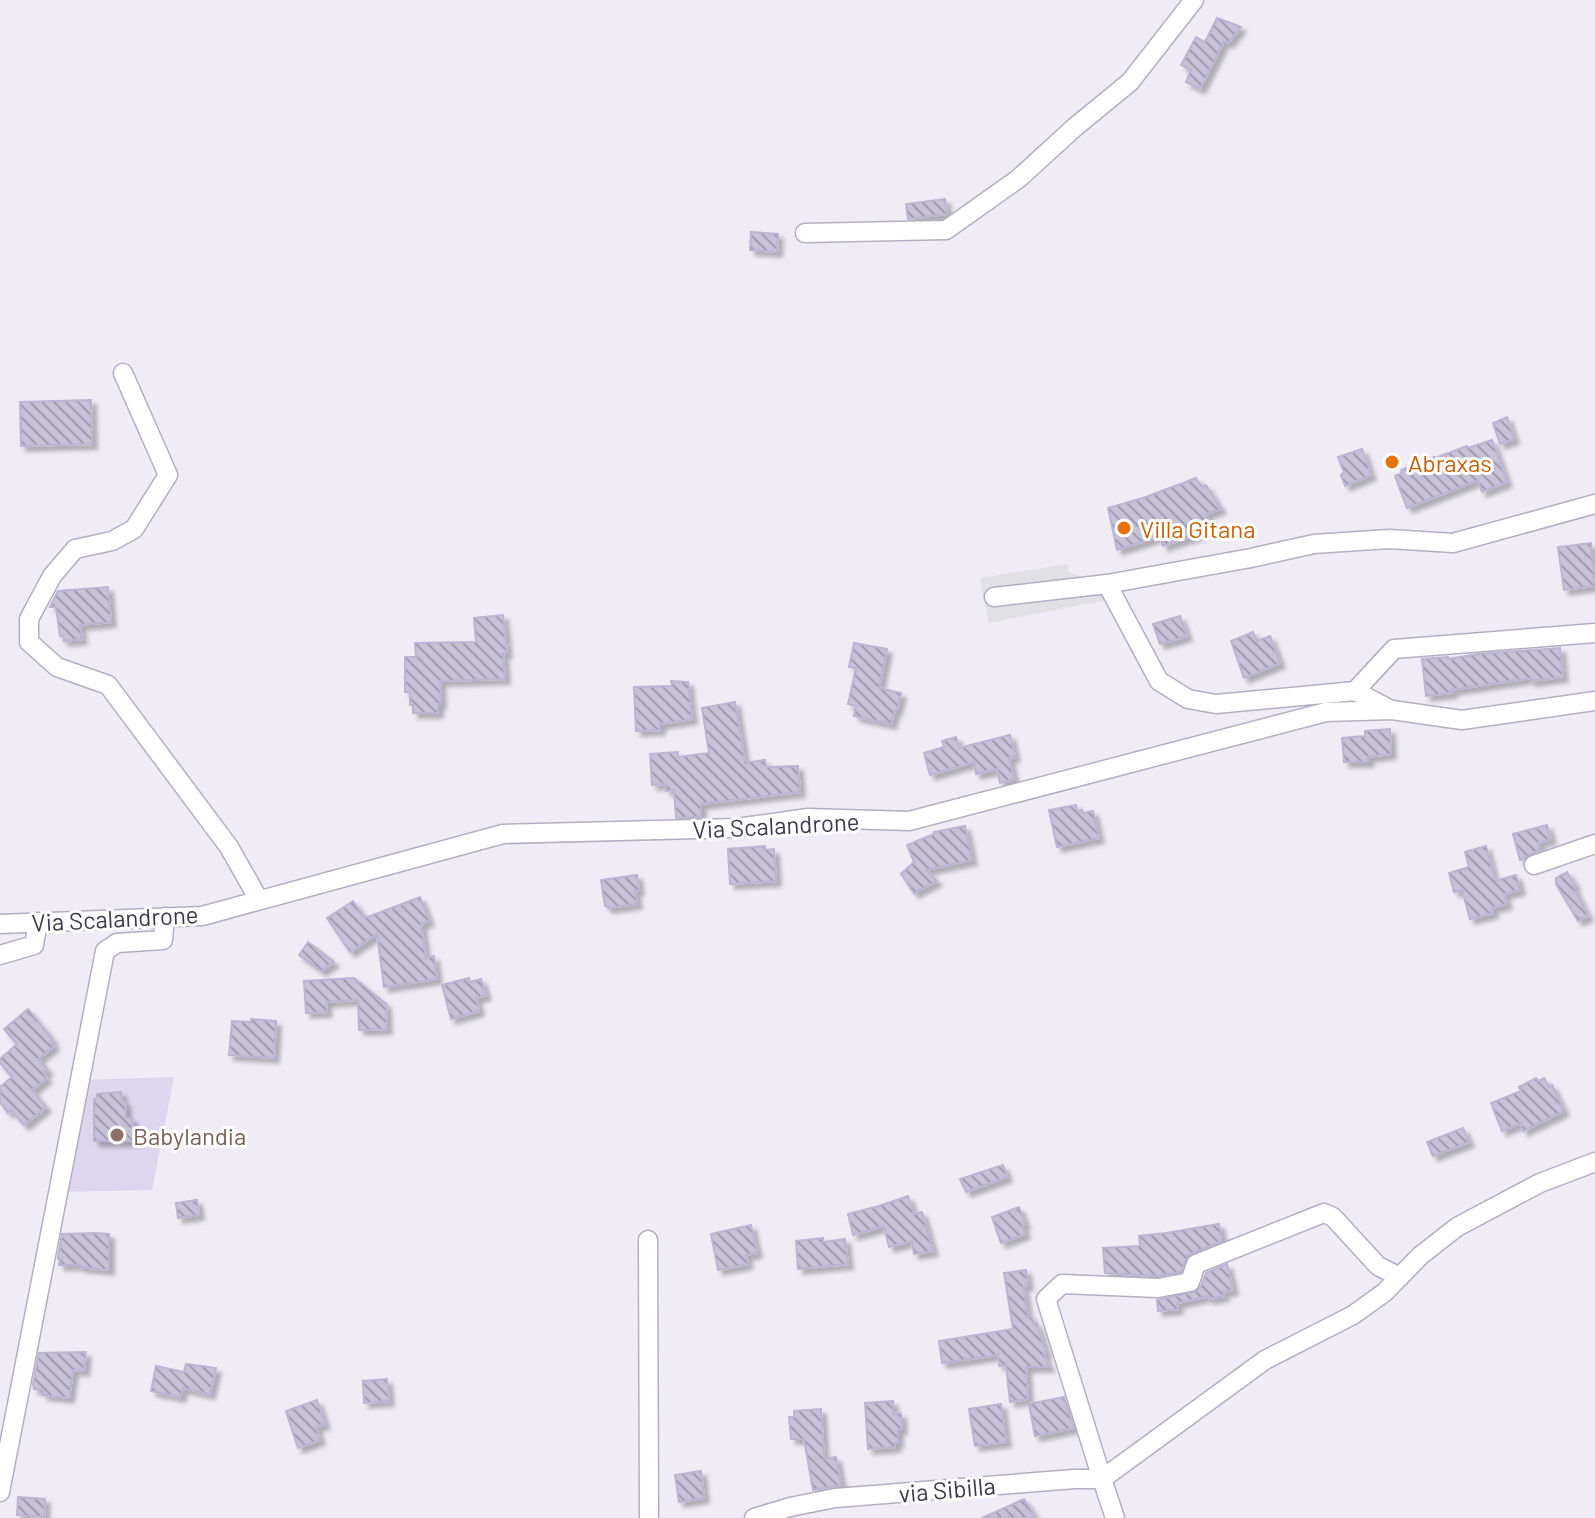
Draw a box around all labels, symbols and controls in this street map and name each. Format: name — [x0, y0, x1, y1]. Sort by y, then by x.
place label: Abraxas — [1408, 448, 1492, 477]
marker: Abraxas — [1383, 453, 1401, 471]
place label: Villa Gitana — [1140, 514, 1255, 543]
marker: Villa Gitana — [1115, 519, 1133, 537]
street label: Via Scalandrone — [692, 806, 860, 844]
street label: Via Scalandrone — [31, 899, 199, 937]
place label: Babylandia — [133, 1121, 246, 1150]
marker: Babylandia — [108, 1126, 126, 1144]
street label: via Sibilla — [897, 1470, 997, 1508]

